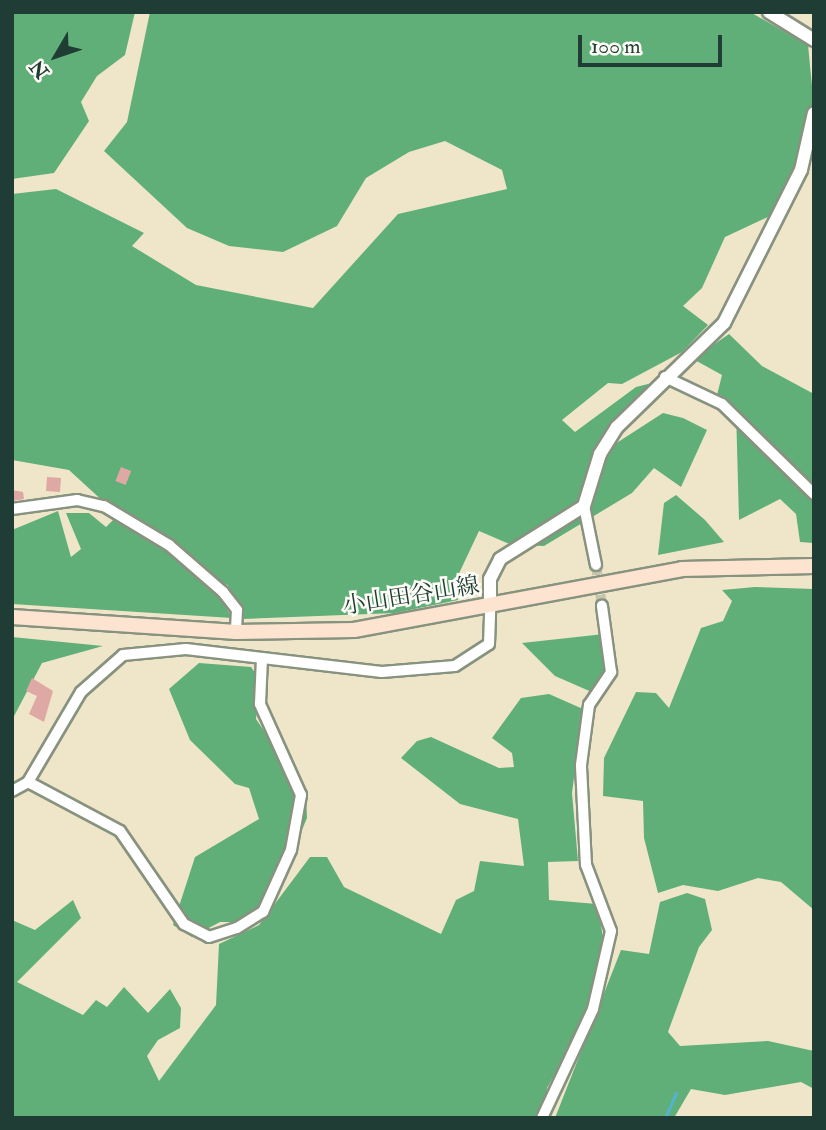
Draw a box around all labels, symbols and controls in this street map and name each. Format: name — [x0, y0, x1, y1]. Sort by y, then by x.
north arrow — [21, 21, 91, 91]
scale bar — [581, 21, 724, 65]
text: 100 m — [591, 33, 641, 60]
text: N — [25, 55, 54, 83]
street label: 小山田谷山線 — [341, 572, 481, 620]

